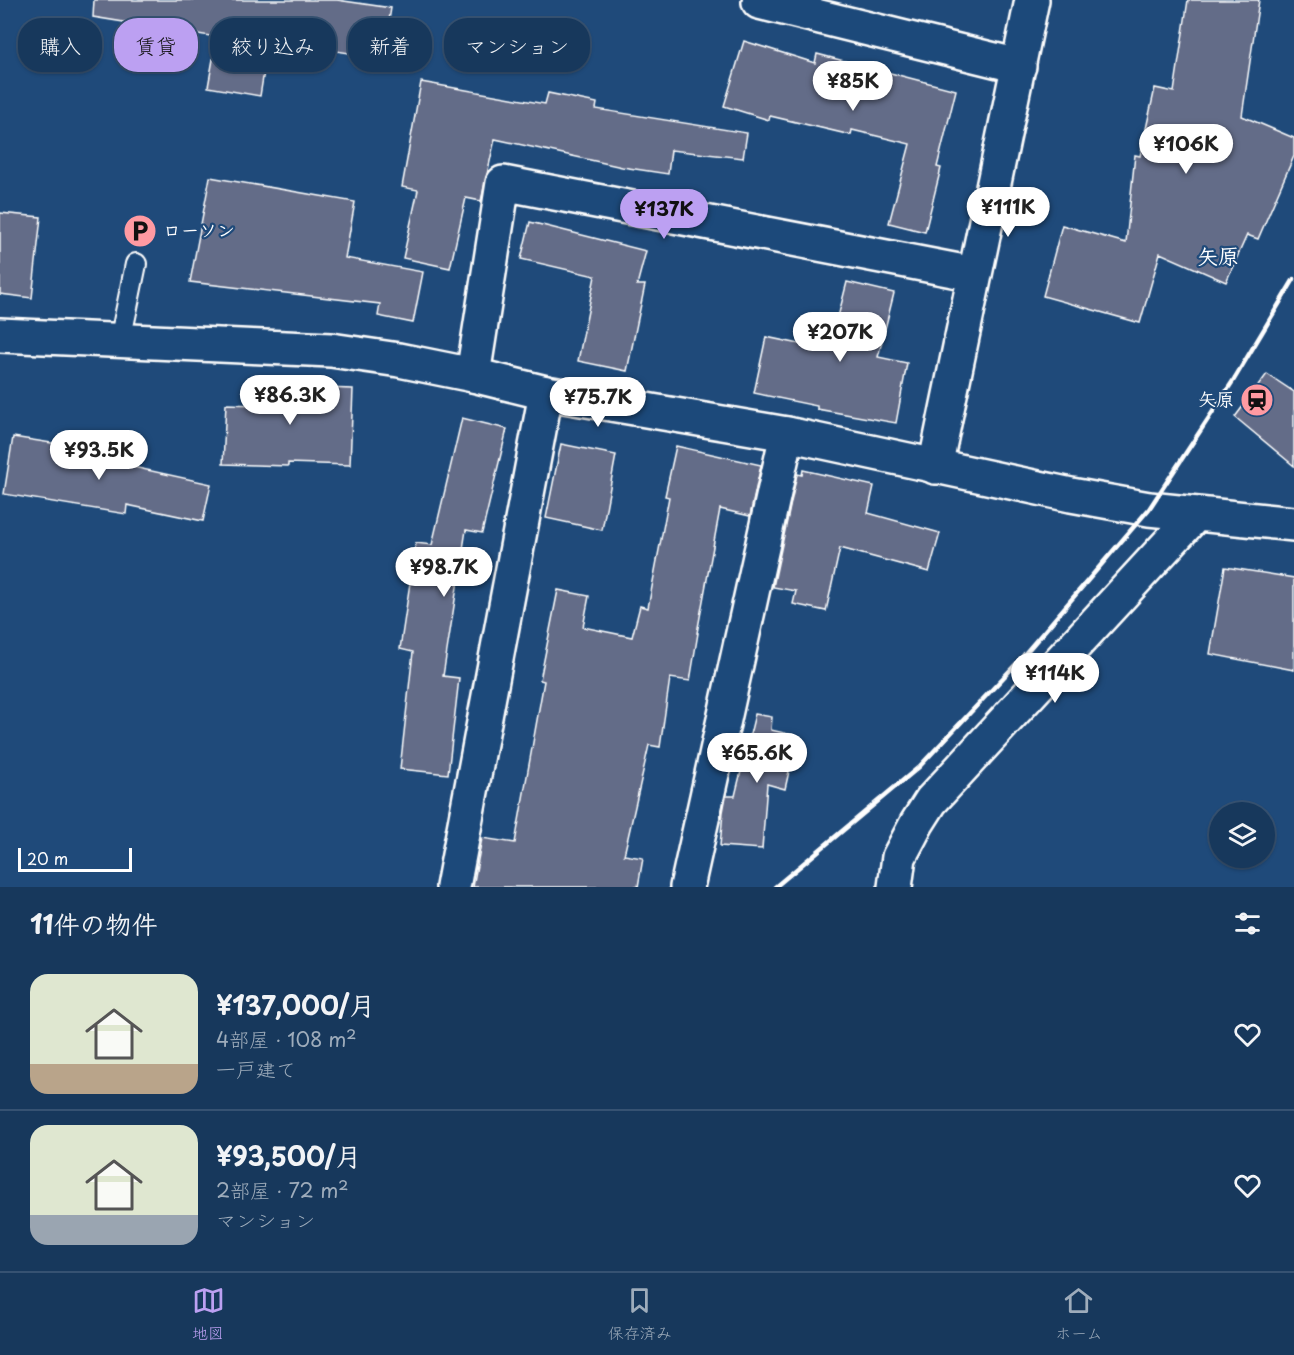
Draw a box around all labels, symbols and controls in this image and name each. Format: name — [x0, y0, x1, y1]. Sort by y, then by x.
chip: 購入 — [18, 18, 102, 72]
chip: 賃貸 — [114, 18, 198, 72]
chip: 絞り込み — [210, 18, 336, 72]
chip: 新着 — [348, 18, 432, 72]
chip: マンション — [444, 18, 590, 72]
pin: ¥85K — [817, 61, 889, 112]
text: ¥85K — [827, 65, 879, 95]
pin: ¥106K — [1144, 124, 1228, 175]
text: ¥106K — [1153, 128, 1219, 158]
pin: ¥111K — [966, 187, 1050, 238]
pin: ¥137K — [622, 189, 706, 240]
text: ¥111K — [981, 191, 1035, 221]
text: ¥137K — [634, 193, 694, 223]
parking icon: ローソン — [122, 213, 158, 249]
place label: ローソン — [163, 216, 235, 243]
district label: 矢原 — [1197, 239, 1239, 271]
pin: ¥207K — [798, 312, 882, 363]
text: ¥207K — [807, 316, 873, 346]
pin: ¥86.3K — [241, 375, 339, 426]
pin: ¥75.7K — [549, 377, 647, 428]
text: ¥86.3K — [254, 379, 326, 409]
text: ¥75.7K — [564, 381, 632, 411]
station icon: 矢原 — [1239, 382, 1275, 418]
place label: 矢原 — [1198, 385, 1234, 412]
pin: ¥93.5K — [50, 430, 148, 481]
text: ¥93.5K — [64, 434, 134, 464]
pin: ¥98.7K — [395, 547, 493, 598]
text: ¥98.7K — [410, 551, 478, 581]
pin: ¥114K — [1013, 653, 1097, 704]
text: ¥114K — [1025, 657, 1085, 687]
pin: ¥65.6K — [708, 733, 806, 784]
text: ¥65.6K — [721, 737, 793, 767]
map controls — [1209, 802, 1275, 868]
button: layers — [1209, 802, 1275, 868]
scale bar — [18, 845, 132, 872]
text: 20 m — [27, 846, 68, 870]
text: 11件の物件 — [30, 904, 158, 943]
icon: filters — [1231, 907, 1264, 940]
text: ¥137,000/月 — [216, 985, 375, 1024]
icon: home — [78, 998, 150, 1070]
icon: heart — [1231, 1018, 1264, 1051]
text: 4部屋 · 108 m² — [216, 1024, 357, 1054]
text: 一戸建て — [216, 1054, 296, 1084]
text: ¥93,500/月 — [216, 1136, 361, 1175]
icon: home — [78, 1149, 150, 1221]
icon: heart — [1231, 1169, 1264, 1202]
text: 2部屋 · 72 m² — [216, 1175, 349, 1205]
text: マンション — [216, 1205, 315, 1235]
tab: 地図 — [192, 1284, 225, 1344]
tab: 保存済み — [608, 1284, 672, 1344]
tab: ホーム — [1055, 1284, 1102, 1344]

